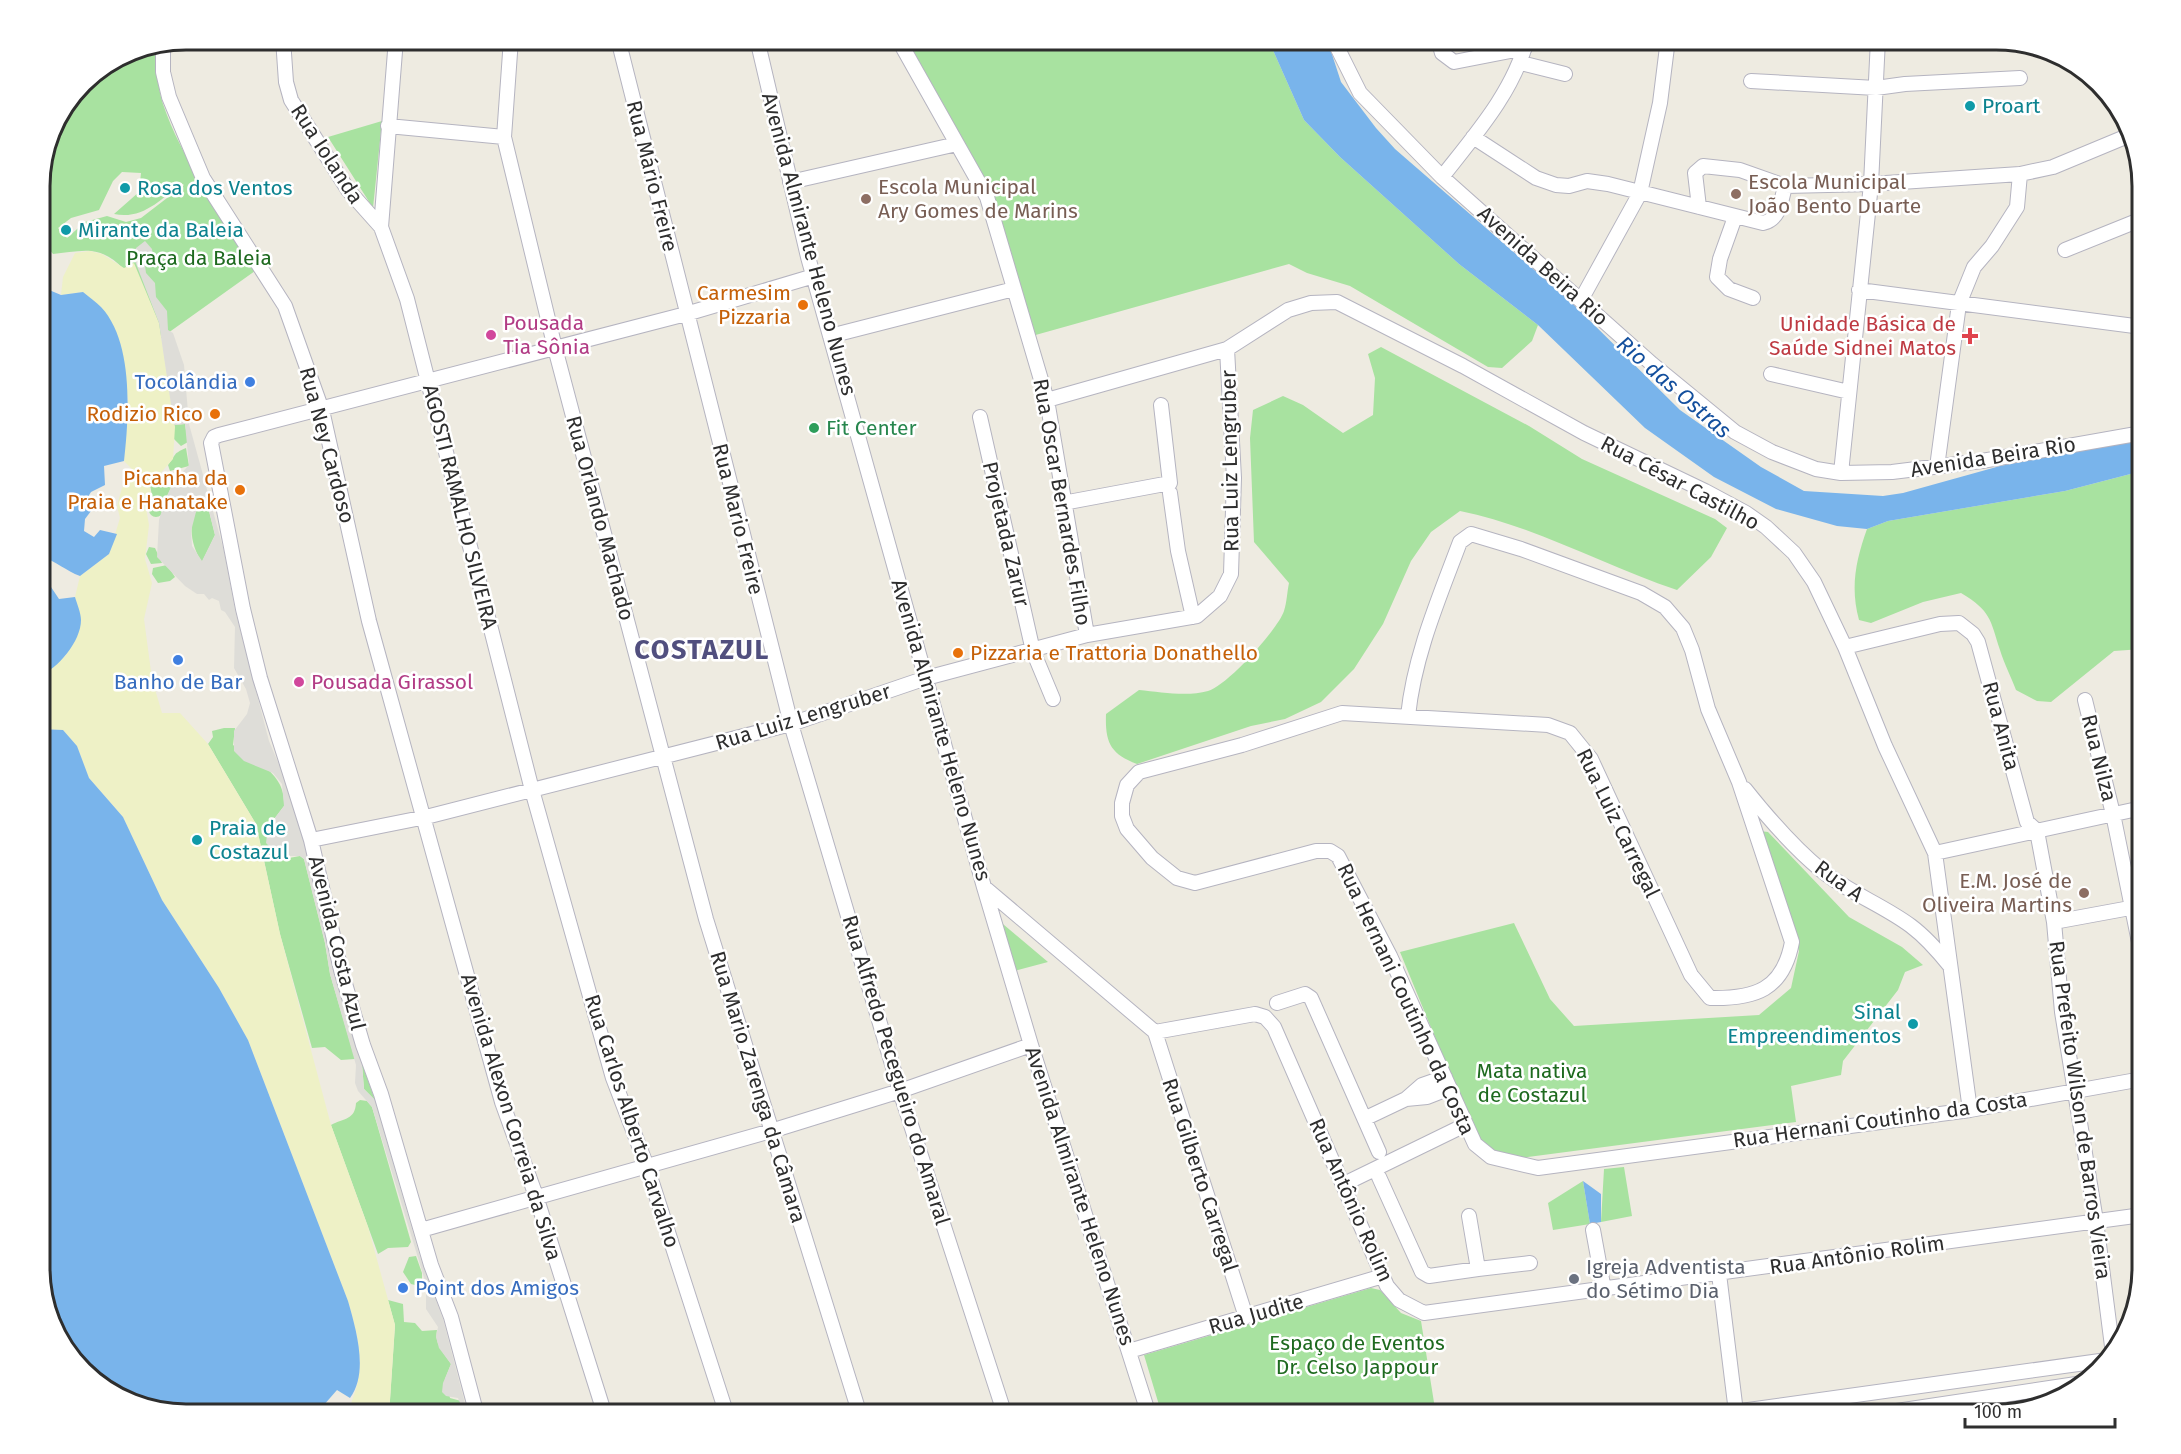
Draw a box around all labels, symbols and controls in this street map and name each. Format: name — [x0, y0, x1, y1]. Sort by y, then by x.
street label: Avenida Almirante Heleno Nunes — [756, 90, 862, 398]
place label: Proart — [1982, 93, 2041, 119]
street label: Rua Mário Freire — [621, 98, 683, 254]
street label: Rua Iolanda — [285, 99, 369, 209]
marker: Proart — [1963, 99, 1977, 113]
place label: Escola Municipal João Bento Duarte — [1748, 169, 1921, 219]
place label: Escola Municipal Ary Gomes de Marins — [878, 174, 1078, 224]
place label: Rosa dos Ventos — [137, 175, 293, 201]
marker: Rosa dos Ventos — [118, 181, 132, 195]
marker: Escola Municipal João Bento Duarte — [1729, 187, 1743, 201]
marker: Escola Municipal Ary Gomes de Marins — [859, 192, 873, 206]
street label: Avenida Beira Rio — [1472, 201, 1614, 331]
place label: Mirante da Baleia — [78, 217, 244, 243]
marker: Mirante da Baleia — [59, 223, 73, 237]
park label: Praça da Baleia — [126, 245, 272, 271]
place label: Carmesim Pizzaria — [697, 280, 791, 330]
marker: Carmesim Pizzaria — [796, 298, 810, 312]
place label: Pousada Tia Sônia — [503, 310, 590, 360]
place label: Unidade Básica de Saúde Sidnei Matos — [1769, 311, 1956, 361]
marker: Unidade Básica de Saúde Sidnei Matos — [1961, 327, 1979, 345]
marker: Pousada Tia Sônia — [484, 328, 498, 342]
water label: Rio das Ostras — [1611, 330, 1737, 444]
street label: Rua Ney Cardoso — [294, 364, 360, 526]
place label: Tocolândia — [134, 369, 238, 395]
street label: Rua Luiz Lengruber — [1215, 370, 1245, 552]
marker: Tocolândia — [243, 375, 257, 389]
street label: Rua Oscar Bernardes Filho — [1027, 376, 1097, 628]
street label: AGOSTI RAMALHO SILVEIRA — [417, 382, 503, 632]
place label: Rodizio Rico — [86, 401, 203, 427]
marker: Rodizio Rico — [208, 407, 222, 421]
street label: Rua Orlando Machado — [560, 413, 640, 623]
place label: Fit Center — [826, 415, 917, 441]
marker: Fit Center — [807, 421, 821, 435]
street label: Rua César Castilho — [1596, 430, 1764, 536]
street label: Avenida Beira Rio — [1909, 431, 2077, 483]
street label: Rua Mario Freire — [707, 441, 769, 597]
street label: Projetada Zarur — [977, 459, 1035, 609]
place label: Picanha da Praia e Hanatake — [67, 465, 228, 515]
marker: Picanha da Praia e Hanatake — [233, 483, 247, 497]
street label: Avenida Almirante Heleno Nunes — [885, 576, 997, 884]
district label: COSTAZUL — [634, 634, 770, 666]
place label: Pizzaria e Trattoria Donathello — [970, 640, 1258, 666]
marker: Pizzaria e Trattoria Donathello — [951, 646, 965, 660]
marker: Banho de Bar — [171, 653, 185, 667]
place label: Banho de Bar — [114, 669, 242, 695]
place label: Pousada Girassol — [311, 669, 473, 695]
marker: Pousada Girassol — [292, 675, 306, 689]
street label: Rua Luiz Lengruber — [712, 678, 894, 756]
street label: Rua Anita — [1977, 679, 2025, 773]
street label: Rua Nilza — [2076, 712, 2122, 804]
street label: Rua Luiz Carregal — [1571, 744, 1665, 902]
place label: Praia de Costazul — [209, 815, 289, 865]
marker: Praia de Costazul — [190, 833, 204, 847]
street label: Avenida Costa Azul — [303, 853, 371, 1033]
street label: Rua A — [1810, 855, 1868, 907]
street label: Rua Hernani Coutinho da Costa — [1331, 859, 1481, 1139]
place label: E.M. José de Oliveira Martins — [1922, 868, 2072, 918]
marker: E.M. José de Oliveira Martins — [2077, 886, 2091, 900]
street label: Rua Alfredo Pecegueiro do Amaral — [836, 912, 956, 1228]
street label: Rua Prefeito Wilson de Barros Vieira — [2043, 939, 2117, 1281]
street label: Rua Mario Zarenga da Câmara — [704, 948, 812, 1226]
street label: Avenida Alexon Correia da Silva — [455, 970, 567, 1264]
street label: Rua Carlos Alberto Carvalho — [579, 991, 685, 1251]
place label: Sinal Empreendimentos — [1727, 999, 1901, 1049]
marker: Sinal Empreendimentos — [1906, 1017, 1920, 1031]
street label: Avenida Almirante Heleno Nunes — [1019, 1043, 1141, 1349]
park label: Mata nativa de Costazul — [1477, 1058, 1587, 1108]
street label: Rua Gilberto Carregal — [1156, 1075, 1244, 1275]
street label: Rua Hernani Coutinho da Costa — [1731, 1086, 2029, 1154]
street label: Rua Antônio Rolim — [1303, 1114, 1399, 1286]
street label: Rua Antônio Rolim — [1768, 1230, 1946, 1280]
place label: Igreja Adventista do Sétimo Dia — [1586, 1254, 1746, 1304]
marker: Igreja Adventista do Sétimo Dia — [1567, 1272, 1581, 1286]
place label: Point dos Amigos — [415, 1275, 579, 1301]
marker: Point dos Amigos — [396, 1281, 410, 1295]
street label: Rua Judite — [1205, 1288, 1307, 1340]
park label: Espaço de Eventos Dr. Celso Jappour — [1269, 1330, 1445, 1380]
scale bar — [1965, 1391, 2115, 1429]
text: 100 m — [1974, 1401, 2022, 1423]

